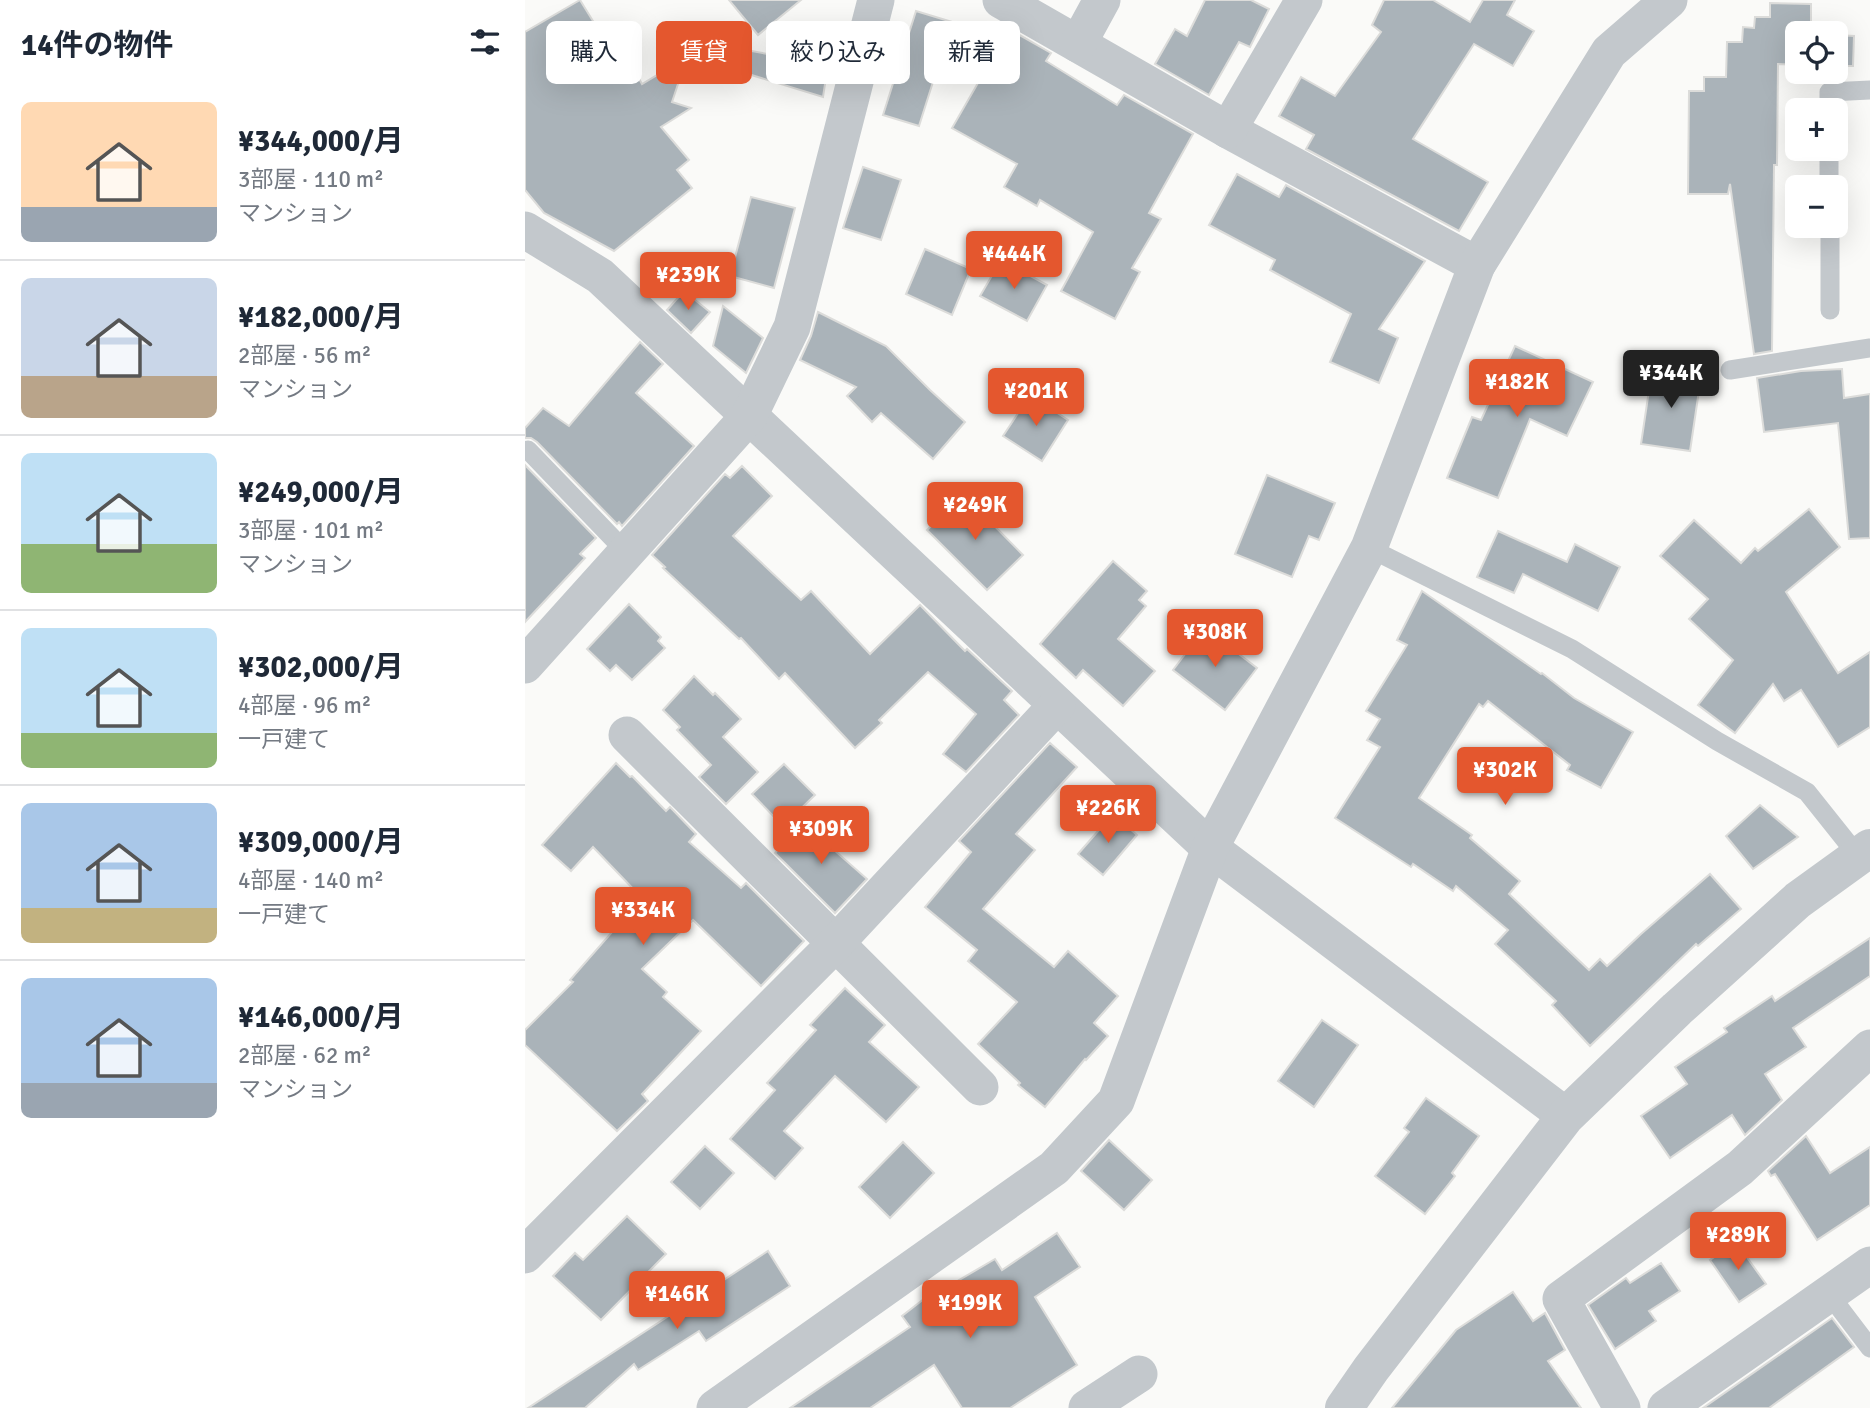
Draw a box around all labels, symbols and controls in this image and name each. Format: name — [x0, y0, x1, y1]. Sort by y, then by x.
chip: 購入 — [546, 21, 642, 84]
chip: 賃貸 — [656, 21, 752, 84]
chip: 絞り込み — [766, 21, 910, 84]
chip: 新着 — [924, 21, 1020, 84]
map controls — [1785, 21, 1848, 238]
button: locate — [1785, 21, 1848, 84]
icon: filters — [466, 23, 504, 61]
text: 14件の物件 — [21, 27, 173, 64]
button: + — [1785, 98, 1848, 161]
text: ¥344,000/月 — [238, 123, 404, 160]
icon: home — [77, 130, 161, 214]
text: 3部屋 · 110 m² — [238, 165, 384, 194]
button: − — [1785, 175, 1848, 238]
text: マンション — [238, 199, 353, 228]
pin: ¥444K — [965, 232, 1063, 291]
text: ¥444K — [982, 239, 1046, 268]
pin: ¥239K — [639, 252, 737, 312]
text: ¥239K — [656, 260, 720, 289]
text: ¥182,000/月 — [238, 299, 404, 336]
icon: home — [77, 306, 161, 390]
text: 2部屋 · 56 m² — [238, 341, 371, 370]
pin: ¥344K — [1622, 350, 1720, 410]
text: ¥344K — [1639, 358, 1703, 387]
pin: ¥182K — [1468, 360, 1566, 419]
text: ¥182K — [1485, 367, 1549, 396]
pin: ¥201K — [987, 368, 1085, 428]
text: マンション — [238, 375, 353, 404]
text: ¥201K — [1004, 376, 1068, 405]
text: ¥249,000/月 — [238, 474, 404, 511]
icon: home — [77, 481, 161, 565]
pin: ¥249K — [926, 482, 1024, 542]
text: ¥249K — [943, 490, 1007, 519]
text: 3部屋 · 101 m² — [238, 516, 384, 545]
text: マンション — [238, 550, 353, 579]
pin: ¥308K — [1166, 610, 1264, 669]
text: ¥308K — [1183, 617, 1247, 646]
text: ¥302,000/月 — [238, 649, 404, 686]
icon: home — [77, 656, 161, 740]
text: 4部屋 · 96 m² — [238, 691, 371, 720]
text: 一戸建て — [238, 725, 330, 754]
pin: ¥302K — [1456, 748, 1554, 807]
text: ¥302K — [1473, 755, 1537, 784]
pin: ¥226K — [1059, 786, 1157, 845]
text: ¥226K — [1076, 793, 1140, 822]
pin: ¥309K — [772, 806, 870, 866]
text: ¥309K — [789, 814, 853, 843]
text: ¥309,000/月 — [238, 824, 404, 861]
icon: home — [77, 831, 161, 915]
text: 4部屋 · 140 m² — [238, 866, 384, 895]
pin: ¥334K — [594, 888, 692, 947]
text: ¥334K — [611, 895, 675, 924]
text: 一戸建て — [238, 900, 330, 929]
text: ¥146,000/月 — [238, 999, 404, 1036]
icon: home — [77, 1006, 161, 1090]
text: 2部屋 · 62 m² — [238, 1041, 371, 1070]
text: マンション — [238, 1075, 353, 1104]
pin: ¥289K — [1689, 1212, 1787, 1272]
text: ¥289K — [1706, 1220, 1770, 1249]
pin: ¥146K — [628, 1272, 726, 1331]
text: ¥146K — [645, 1279, 709, 1308]
pin: ¥199K — [921, 1280, 1019, 1340]
text: ¥199K — [938, 1288, 1002, 1317]

